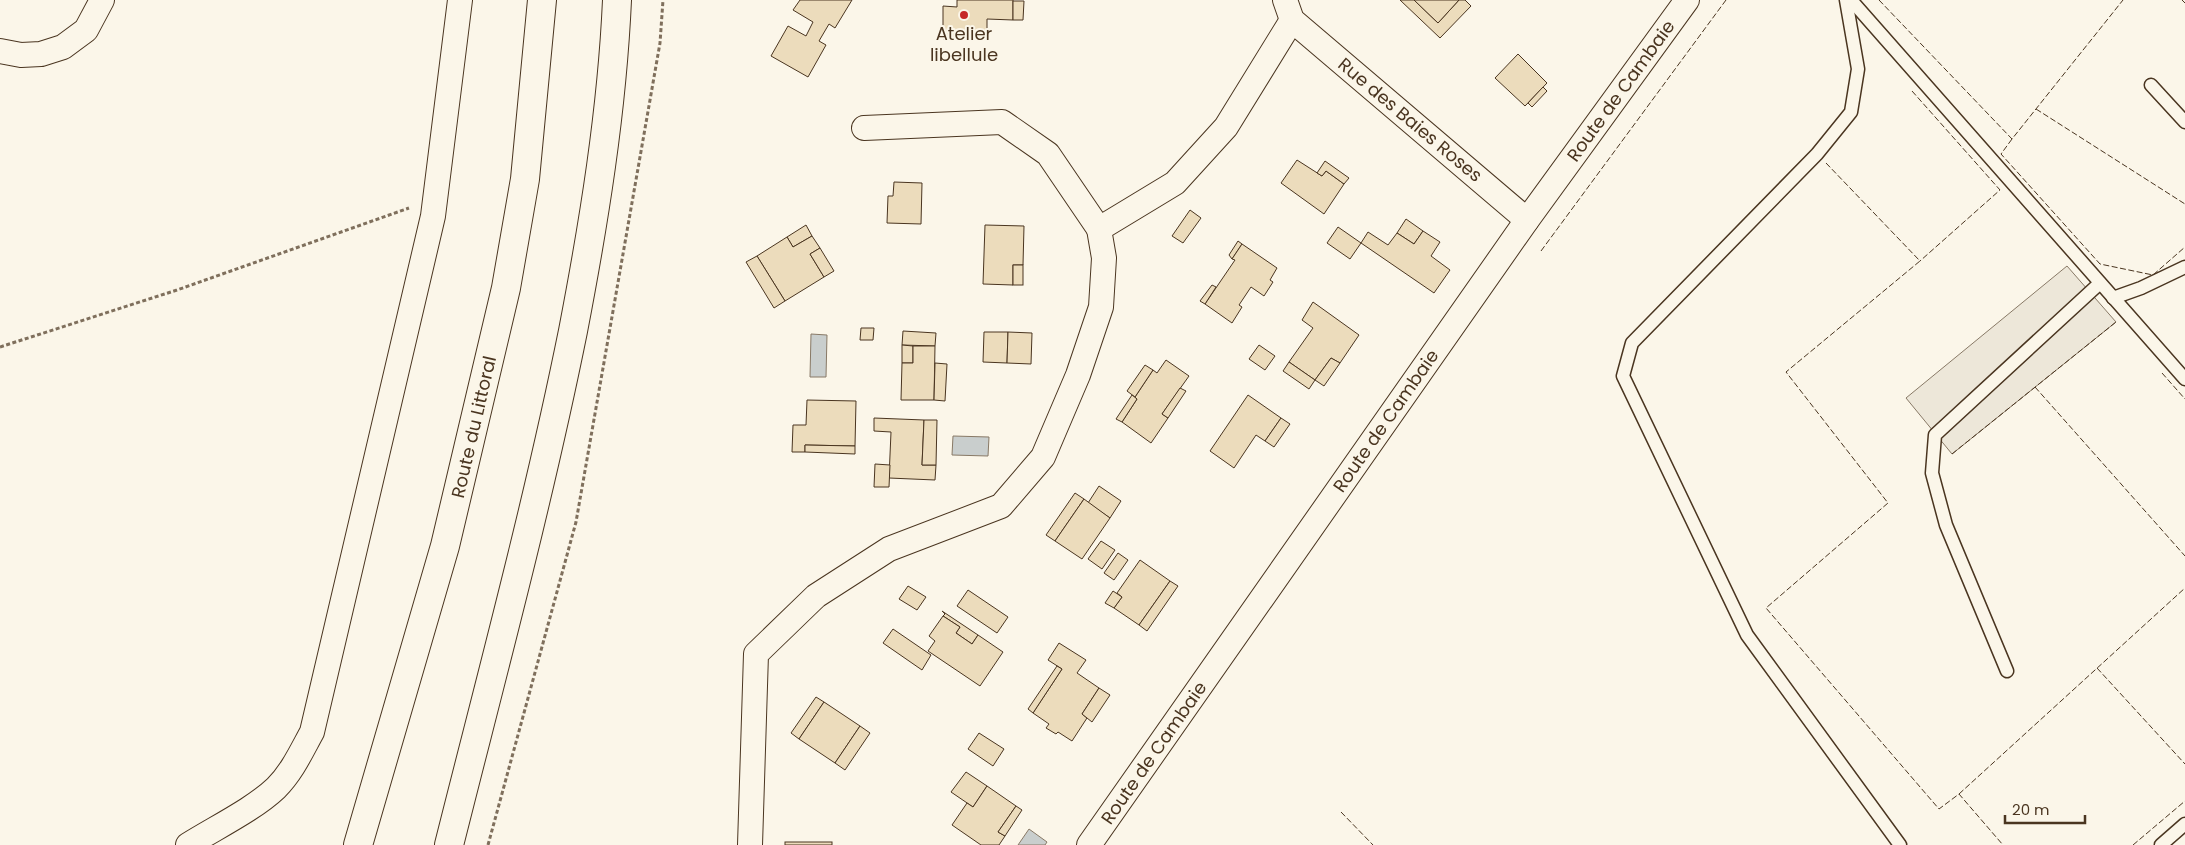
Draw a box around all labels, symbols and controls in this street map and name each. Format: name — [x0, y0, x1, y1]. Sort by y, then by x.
marker: Atelier libellule — [958, 9, 970, 21]
street label: Route de Cambaie — [1561, 15, 1680, 166]
place label: Atelier libellule — [930, 21, 998, 67]
street label: Rue des Baies Roses — [1333, 52, 1488, 187]
street label: Route de Cambaie — [1327, 344, 1444, 497]
street label: Route du Littoral — [445, 353, 502, 500]
street label: Route de Cambaie — [1095, 676, 1212, 829]
scale bar — [2005, 792, 2085, 824]
text: 20 m — [2012, 799, 2050, 820]

